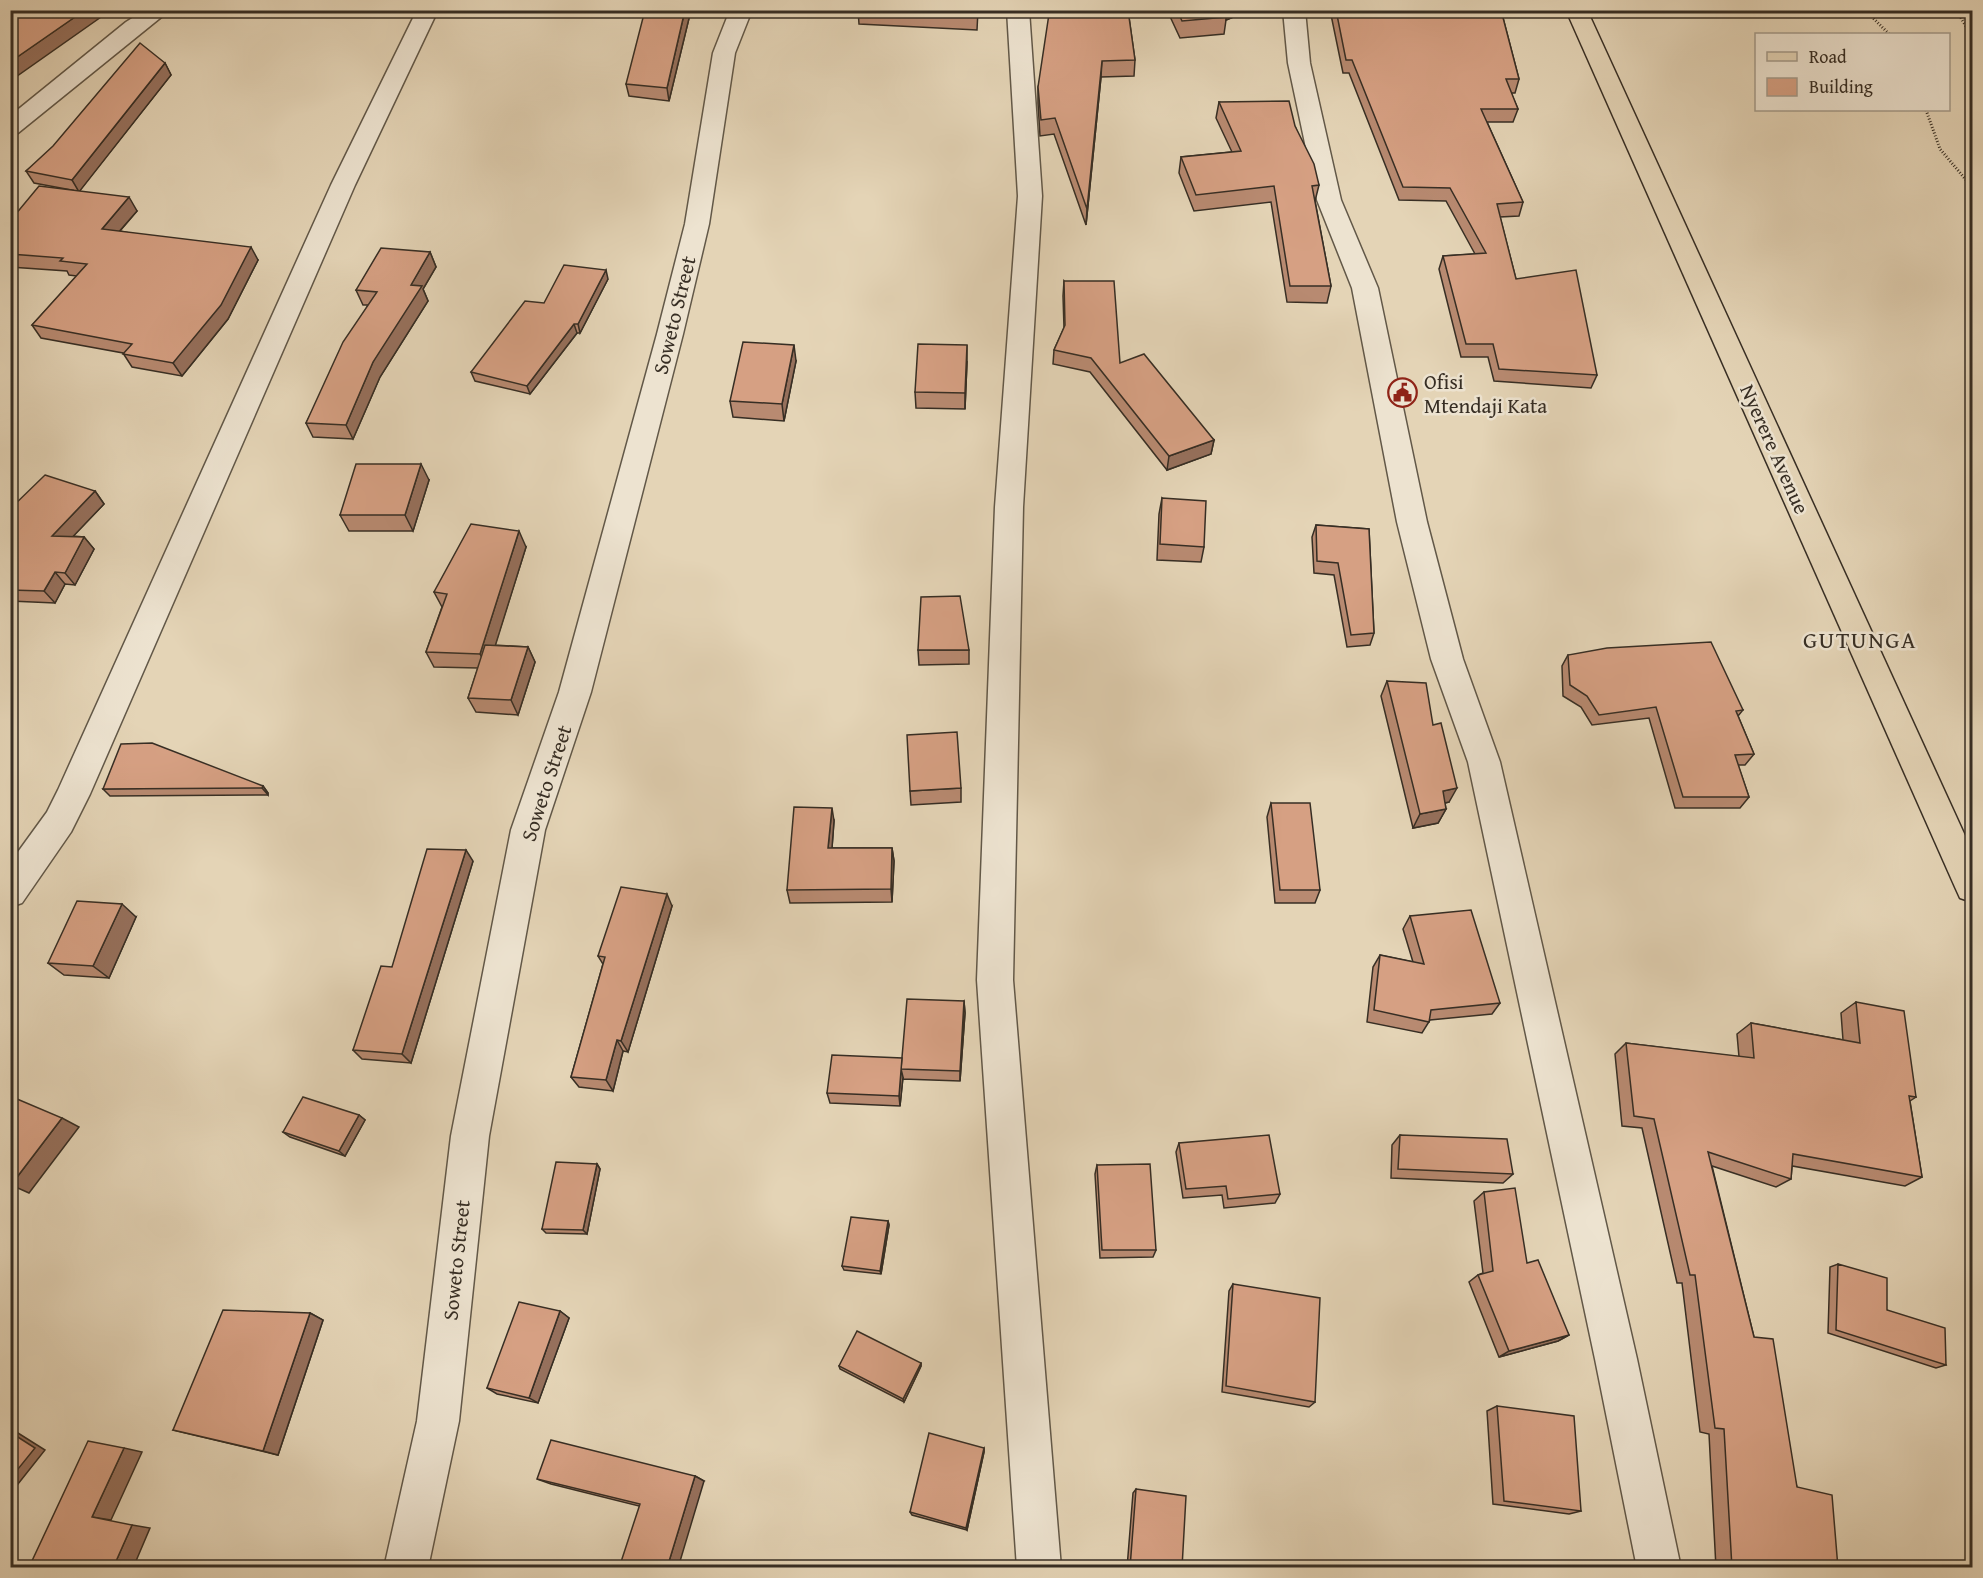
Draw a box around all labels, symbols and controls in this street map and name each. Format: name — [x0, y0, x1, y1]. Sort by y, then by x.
legend — [1755, 33, 1950, 111]
text: Road — [1809, 43, 1847, 70]
text: Building — [1809, 73, 1873, 100]
street label: Soweto Street — [644, 252, 704, 377]
place label: Ofisi Mtendaji Kata — [1424, 366, 1547, 421]
public building icon: Ofisi Mtendaji Kata — [1387, 377, 1419, 409]
street label: Nyerere Avenue — [1733, 379, 1818, 519]
district label: GUTUNGA — [1803, 622, 1917, 657]
street label: Soweto Street — [513, 720, 580, 845]
street label: Soweto Street — [434, 1198, 478, 1322]

